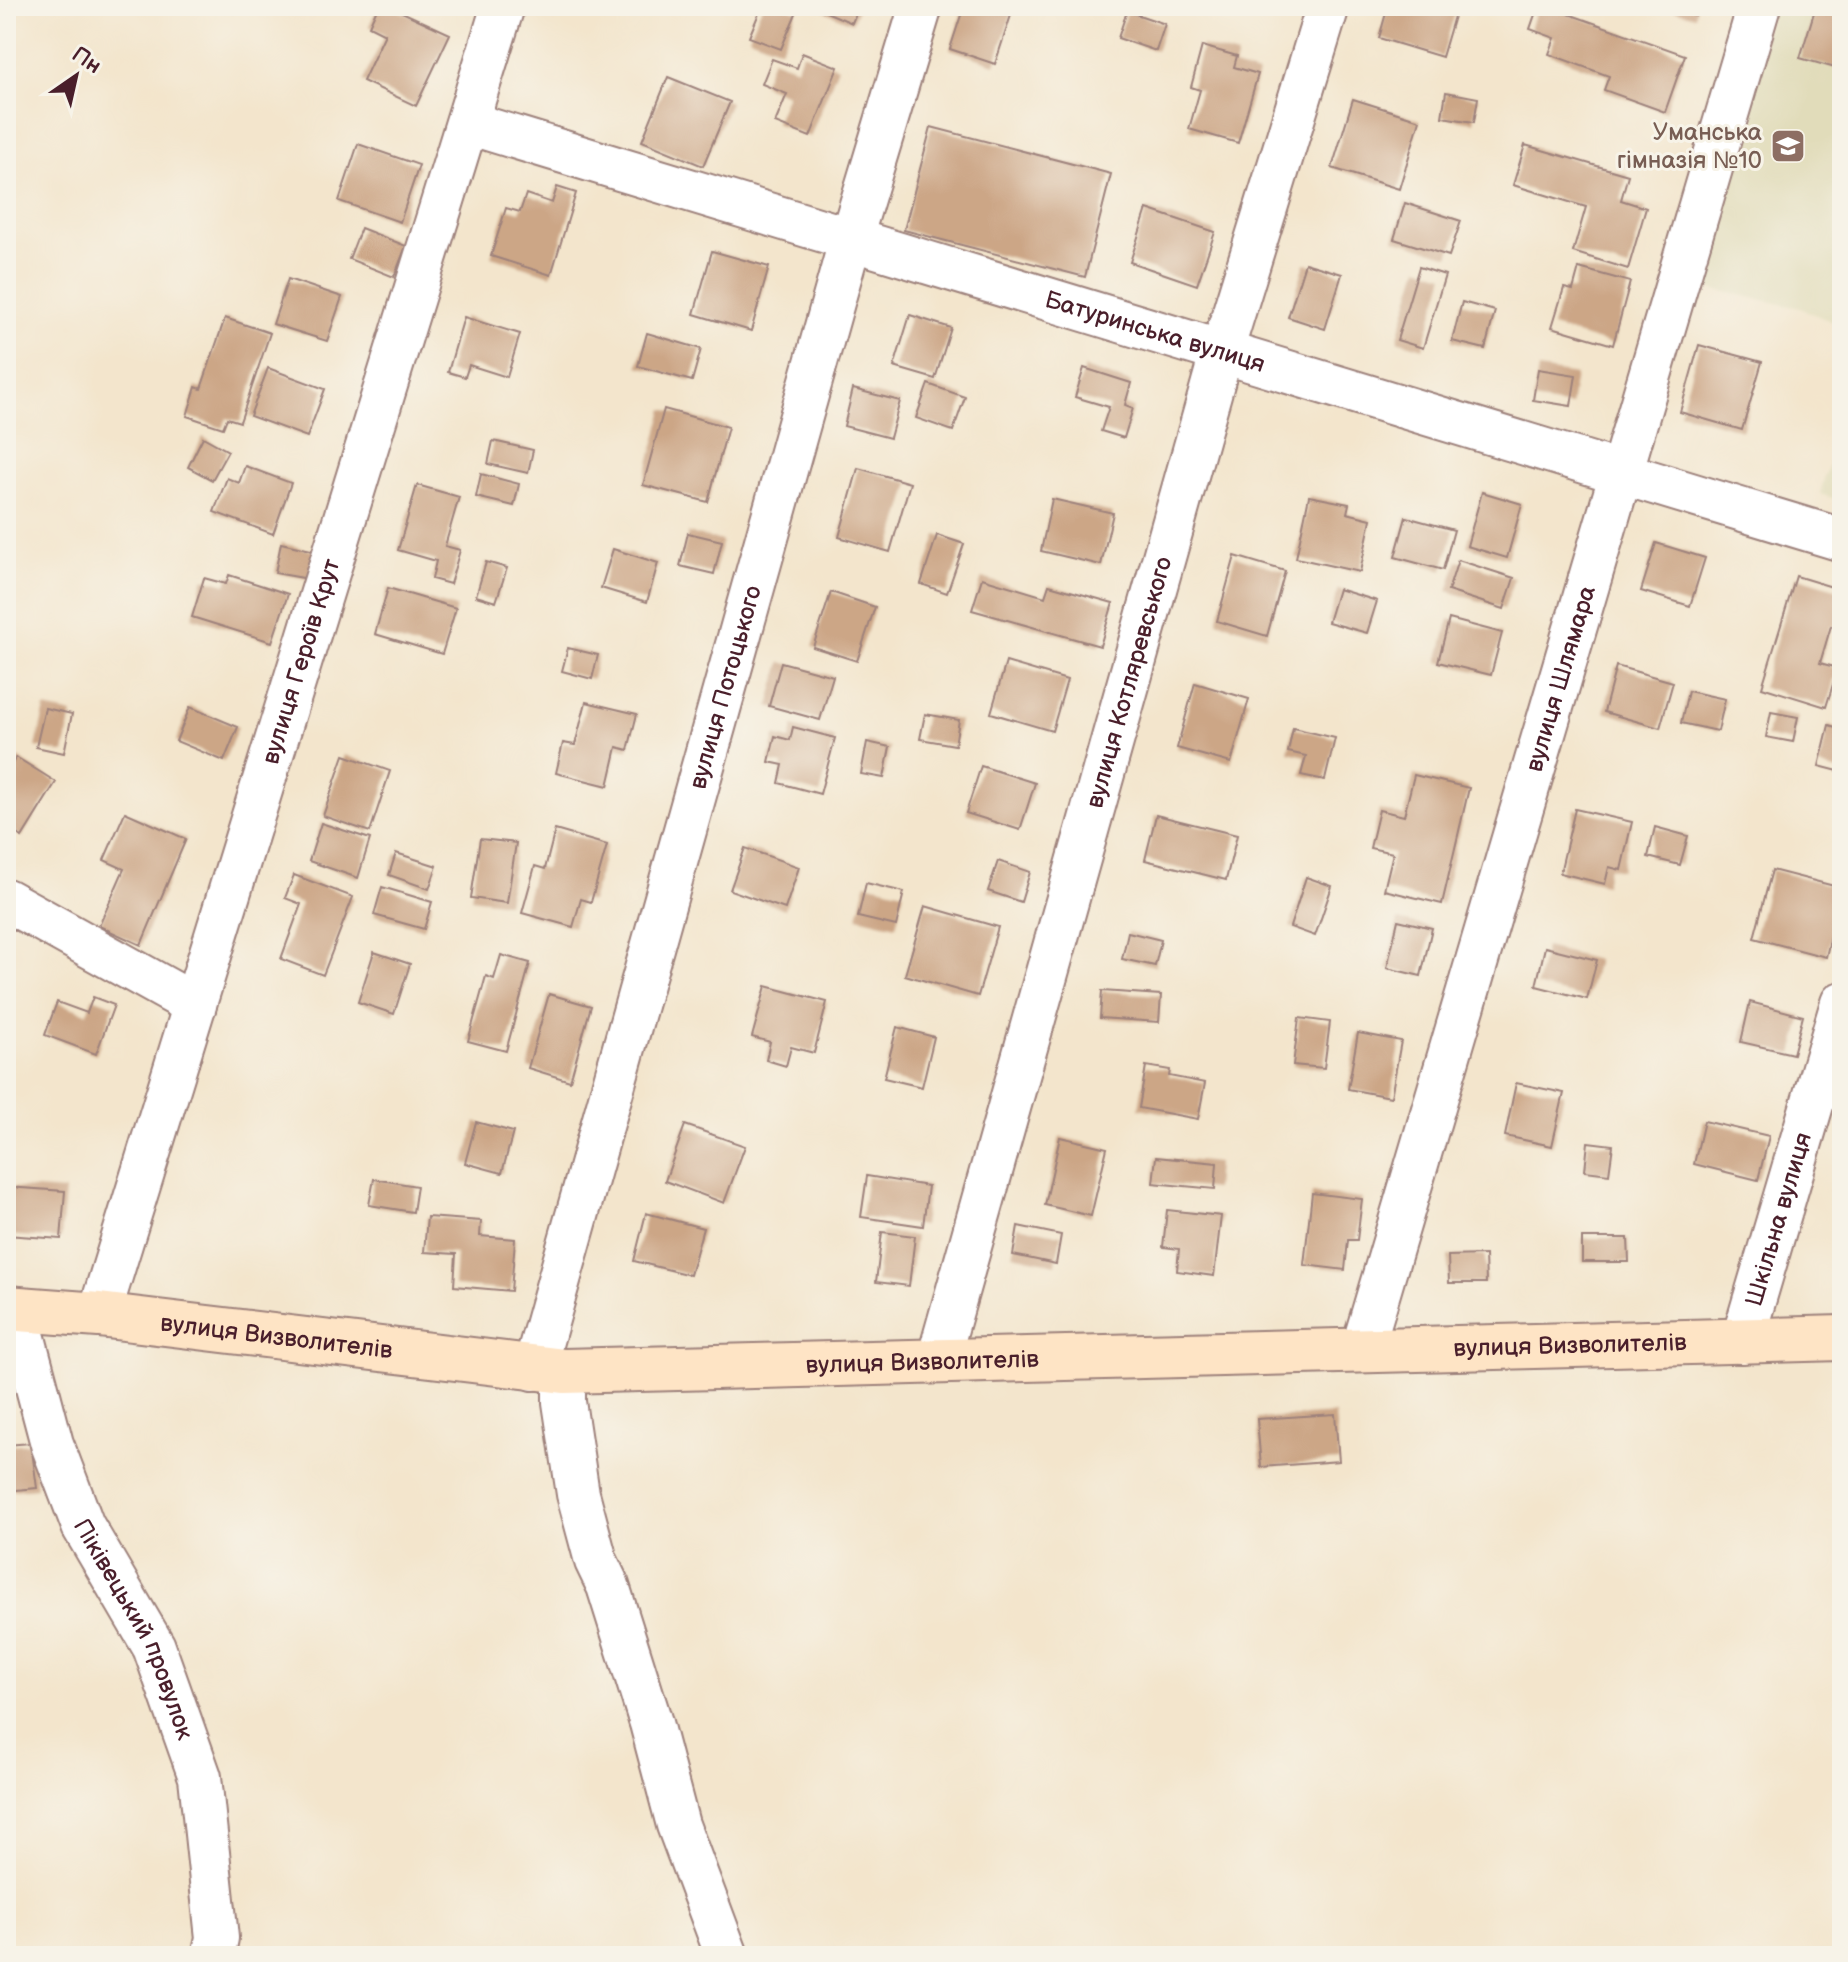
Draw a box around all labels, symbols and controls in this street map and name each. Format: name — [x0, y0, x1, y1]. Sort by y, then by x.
north arrow — [36, 36, 116, 116]
text: Пн — [67, 41, 106, 80]
place label: Уманська гімназія №10 — [1617, 118, 1762, 175]
school or university icon: Уманська гімназія №10 — [1769, 127, 1807, 165]
street label: Батуринська вулиця — [1042, 284, 1269, 379]
street label: вулиця Котляревського — [1080, 553, 1178, 811]
street label: вулиця Героїв Крут — [255, 555, 346, 768]
street label: вулиця Потоцького — [683, 582, 767, 792]
street label: вулиця Шлямара — [1519, 582, 1601, 775]
street label: Шкільна вулиця — [1739, 1129, 1818, 1310]
street label: вулиця Визволителів — [159, 1308, 394, 1365]
street label: вулиця Визволителів — [1453, 1328, 1688, 1363]
street label: вулиця Визволителів — [805, 1344, 1040, 1379]
street label: Піківецький провулок — [67, 1513, 200, 1744]

